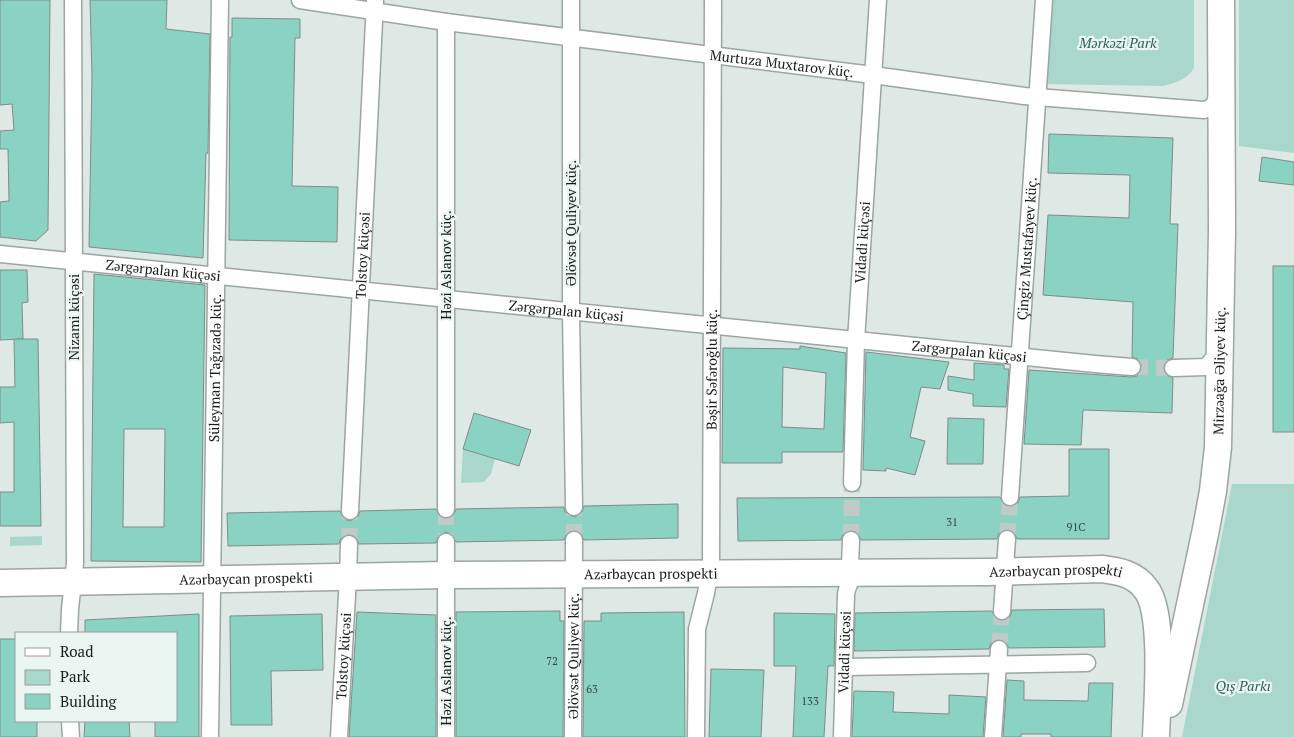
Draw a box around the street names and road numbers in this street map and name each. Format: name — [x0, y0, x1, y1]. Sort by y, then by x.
street label: Murtuza Muxtarov küç. — [709, 45, 855, 82]
street label: Əlövsət Quliyev küç. — [561, 160, 580, 286]
street label: Çingiz Mustafayev küç. — [1012, 176, 1041, 321]
street label: Vidadi küçəsi — [850, 201, 874, 284]
street label: Həzi Aslanov küç. — [436, 210, 455, 320]
street label: Tolstoy küçəsi — [350, 211, 374, 299]
street label: Zərgərpalan küçəsi — [105, 255, 222, 285]
street label: Nizami küçəsi — [64, 274, 83, 360]
street label: Süleyman Tağızadə küç. — [204, 294, 225, 442]
street label: Zərgərpalan küçəsi — [508, 295, 625, 326]
street label: Mirzəağa Əliyev küç. — [1208, 307, 1230, 435]
street label: Bəşir Səfəroğlu küç. — [701, 309, 721, 430]
street label: Zərgərpalan küçəsi — [911, 336, 1028, 366]
street label: Azərbaycan prospekti — [989, 559, 1125, 581]
street label: Azərbaycan prospekti — [584, 563, 718, 583]
street label: Azərbaycan prospekti — [179, 567, 313, 589]
street label: Əlövsət Quliyev küç. — [563, 593, 583, 719]
street label: Vidadi küçəsi — [833, 611, 855, 693]
street label: Tolstoy küçəsi — [331, 612, 355, 700]
street label: Həzi Aslanov küç. — [436, 616, 455, 726]

